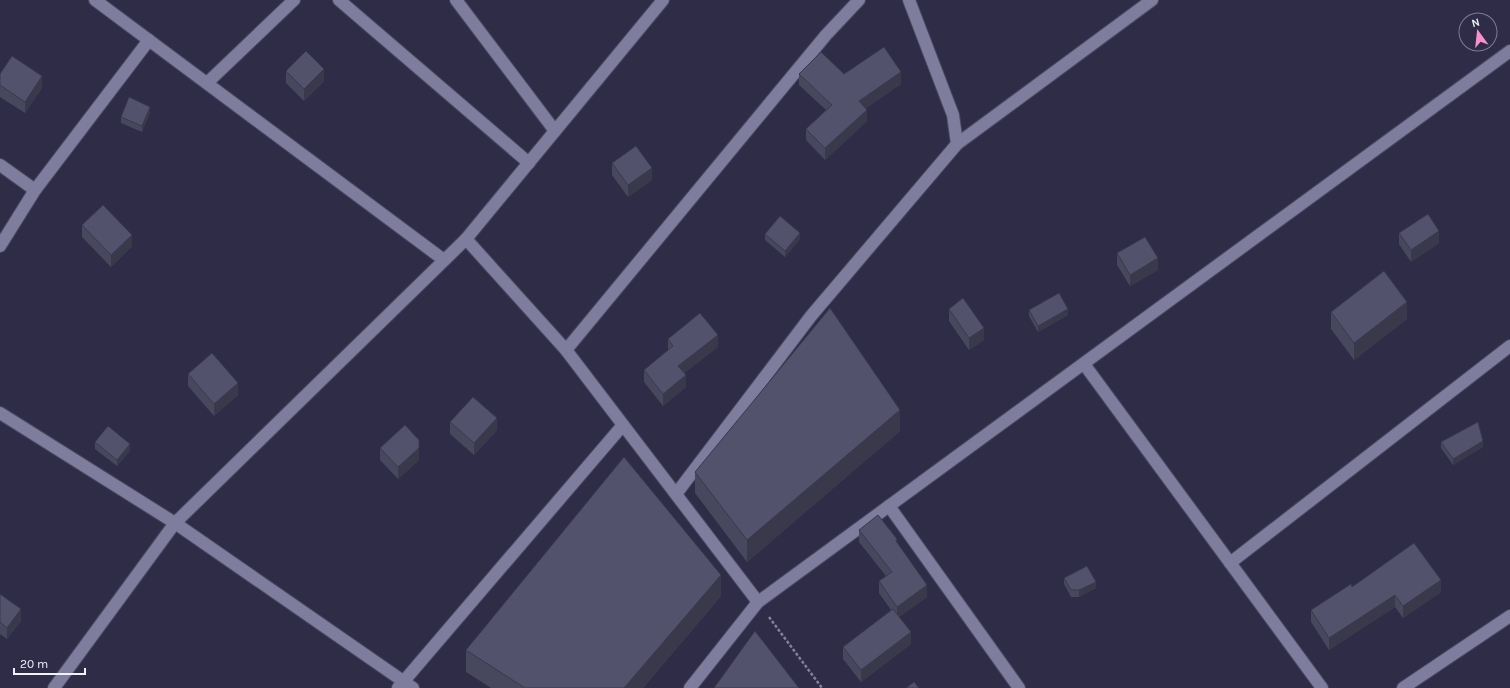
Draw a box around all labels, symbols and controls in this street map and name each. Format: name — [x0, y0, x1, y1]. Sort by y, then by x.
north arrow — [1458, 12, 1498, 52]
text: N — [1470, 16, 1481, 30]
scale bar — [14, 650, 85, 676]
text: 20 m — [20, 657, 48, 671]

